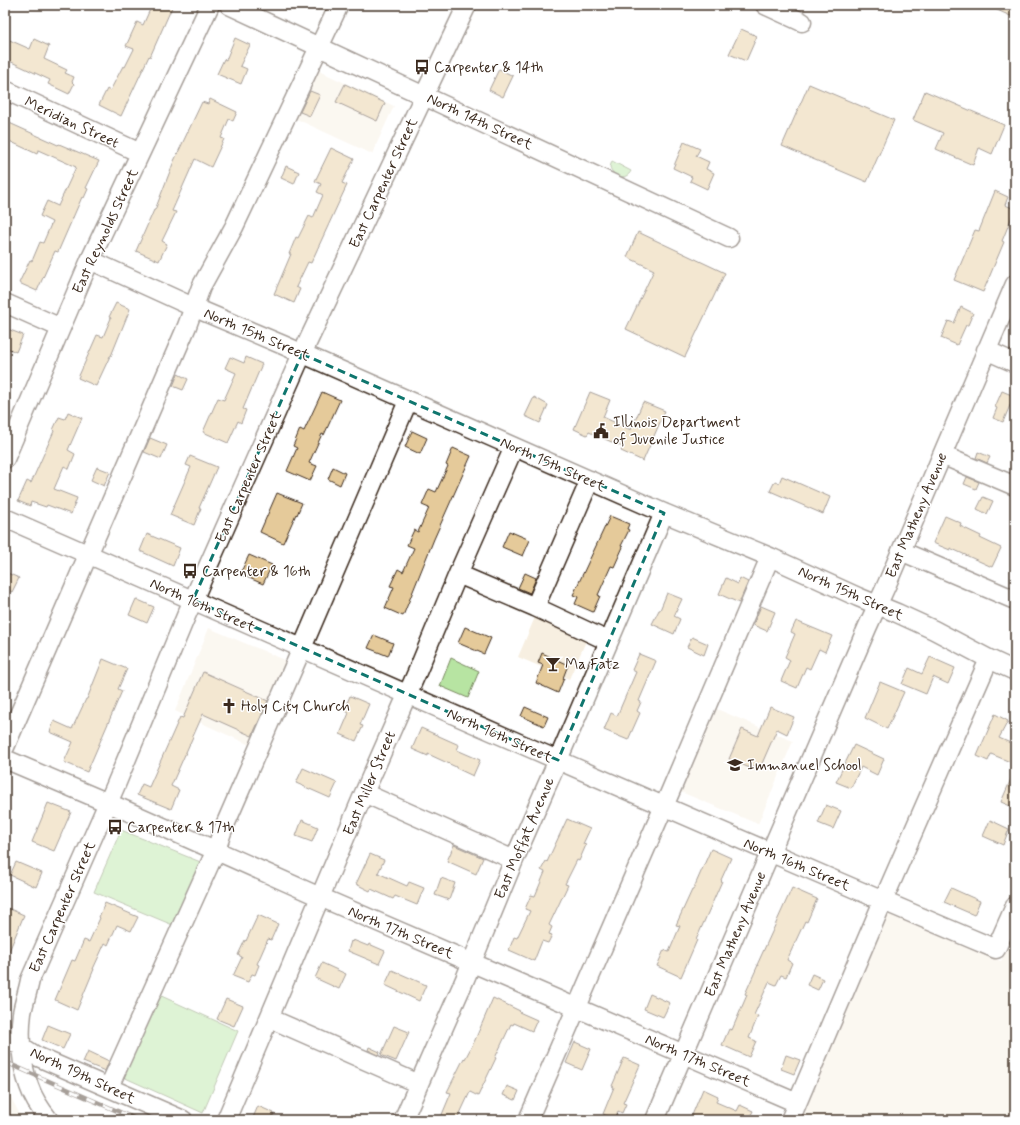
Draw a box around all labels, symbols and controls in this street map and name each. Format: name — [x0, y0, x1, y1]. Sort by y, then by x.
bus stop icon: Carpenter & 14th — [413, 58, 431, 76]
place label: Carpenter & 14th — [434, 58, 543, 78]
street label: North 14th Street — [424, 89, 536, 155]
street label: Meridian Street — [21, 92, 122, 154]
street label: East Carpenter Street — [345, 115, 423, 252]
street label: East Reynolds Street — [68, 165, 144, 297]
street label: North 15th Street — [201, 304, 313, 366]
street label: East Carpenter Street — [211, 408, 287, 546]
place label: Illinois Department of Juvenile Justice — [613, 413, 741, 450]
public building icon: Illinois Department of Juvenile Justice — [592, 422, 610, 440]
street label: North 15th Street — [497, 433, 609, 497]
street label: East Matheny Avenue — [881, 449, 953, 581]
bus stop icon: Carpenter & 16th — [181, 562, 199, 580]
place label: Carpenter & 16th — [202, 562, 311, 582]
street label: North 15th Street — [795, 562, 907, 626]
street label: North 16th Street — [147, 574, 259, 638]
bar icon: Ma Fatz — [544, 655, 562, 673]
place label: Ma Fatz — [565, 655, 620, 675]
church icon: Holy City Church — [220, 697, 238, 715]
place label: Holy City Church — [241, 697, 350, 717]
street label: North 16th Street — [444, 704, 556, 768]
street label: East Miller Street — [339, 728, 401, 839]
school or university icon: Immanuel School — [726, 756, 744, 774]
place label: Immanuel School — [747, 756, 861, 776]
street label: East Moffat Avenue — [490, 774, 560, 902]
bus stop icon: Carpenter & 17th — [106, 818, 124, 836]
place label: Carpenter & 17th — [127, 818, 235, 838]
street label: North 16th Street — [740, 834, 853, 896]
street label: East Carpenter Street — [25, 838, 101, 976]
street label: East Matheny Avenue — [700, 868, 772, 1000]
street label: North 17th Street — [345, 902, 457, 964]
street label: North 17th Street — [642, 1030, 754, 1092]
street label: North 19th Street — [27, 1043, 139, 1109]

